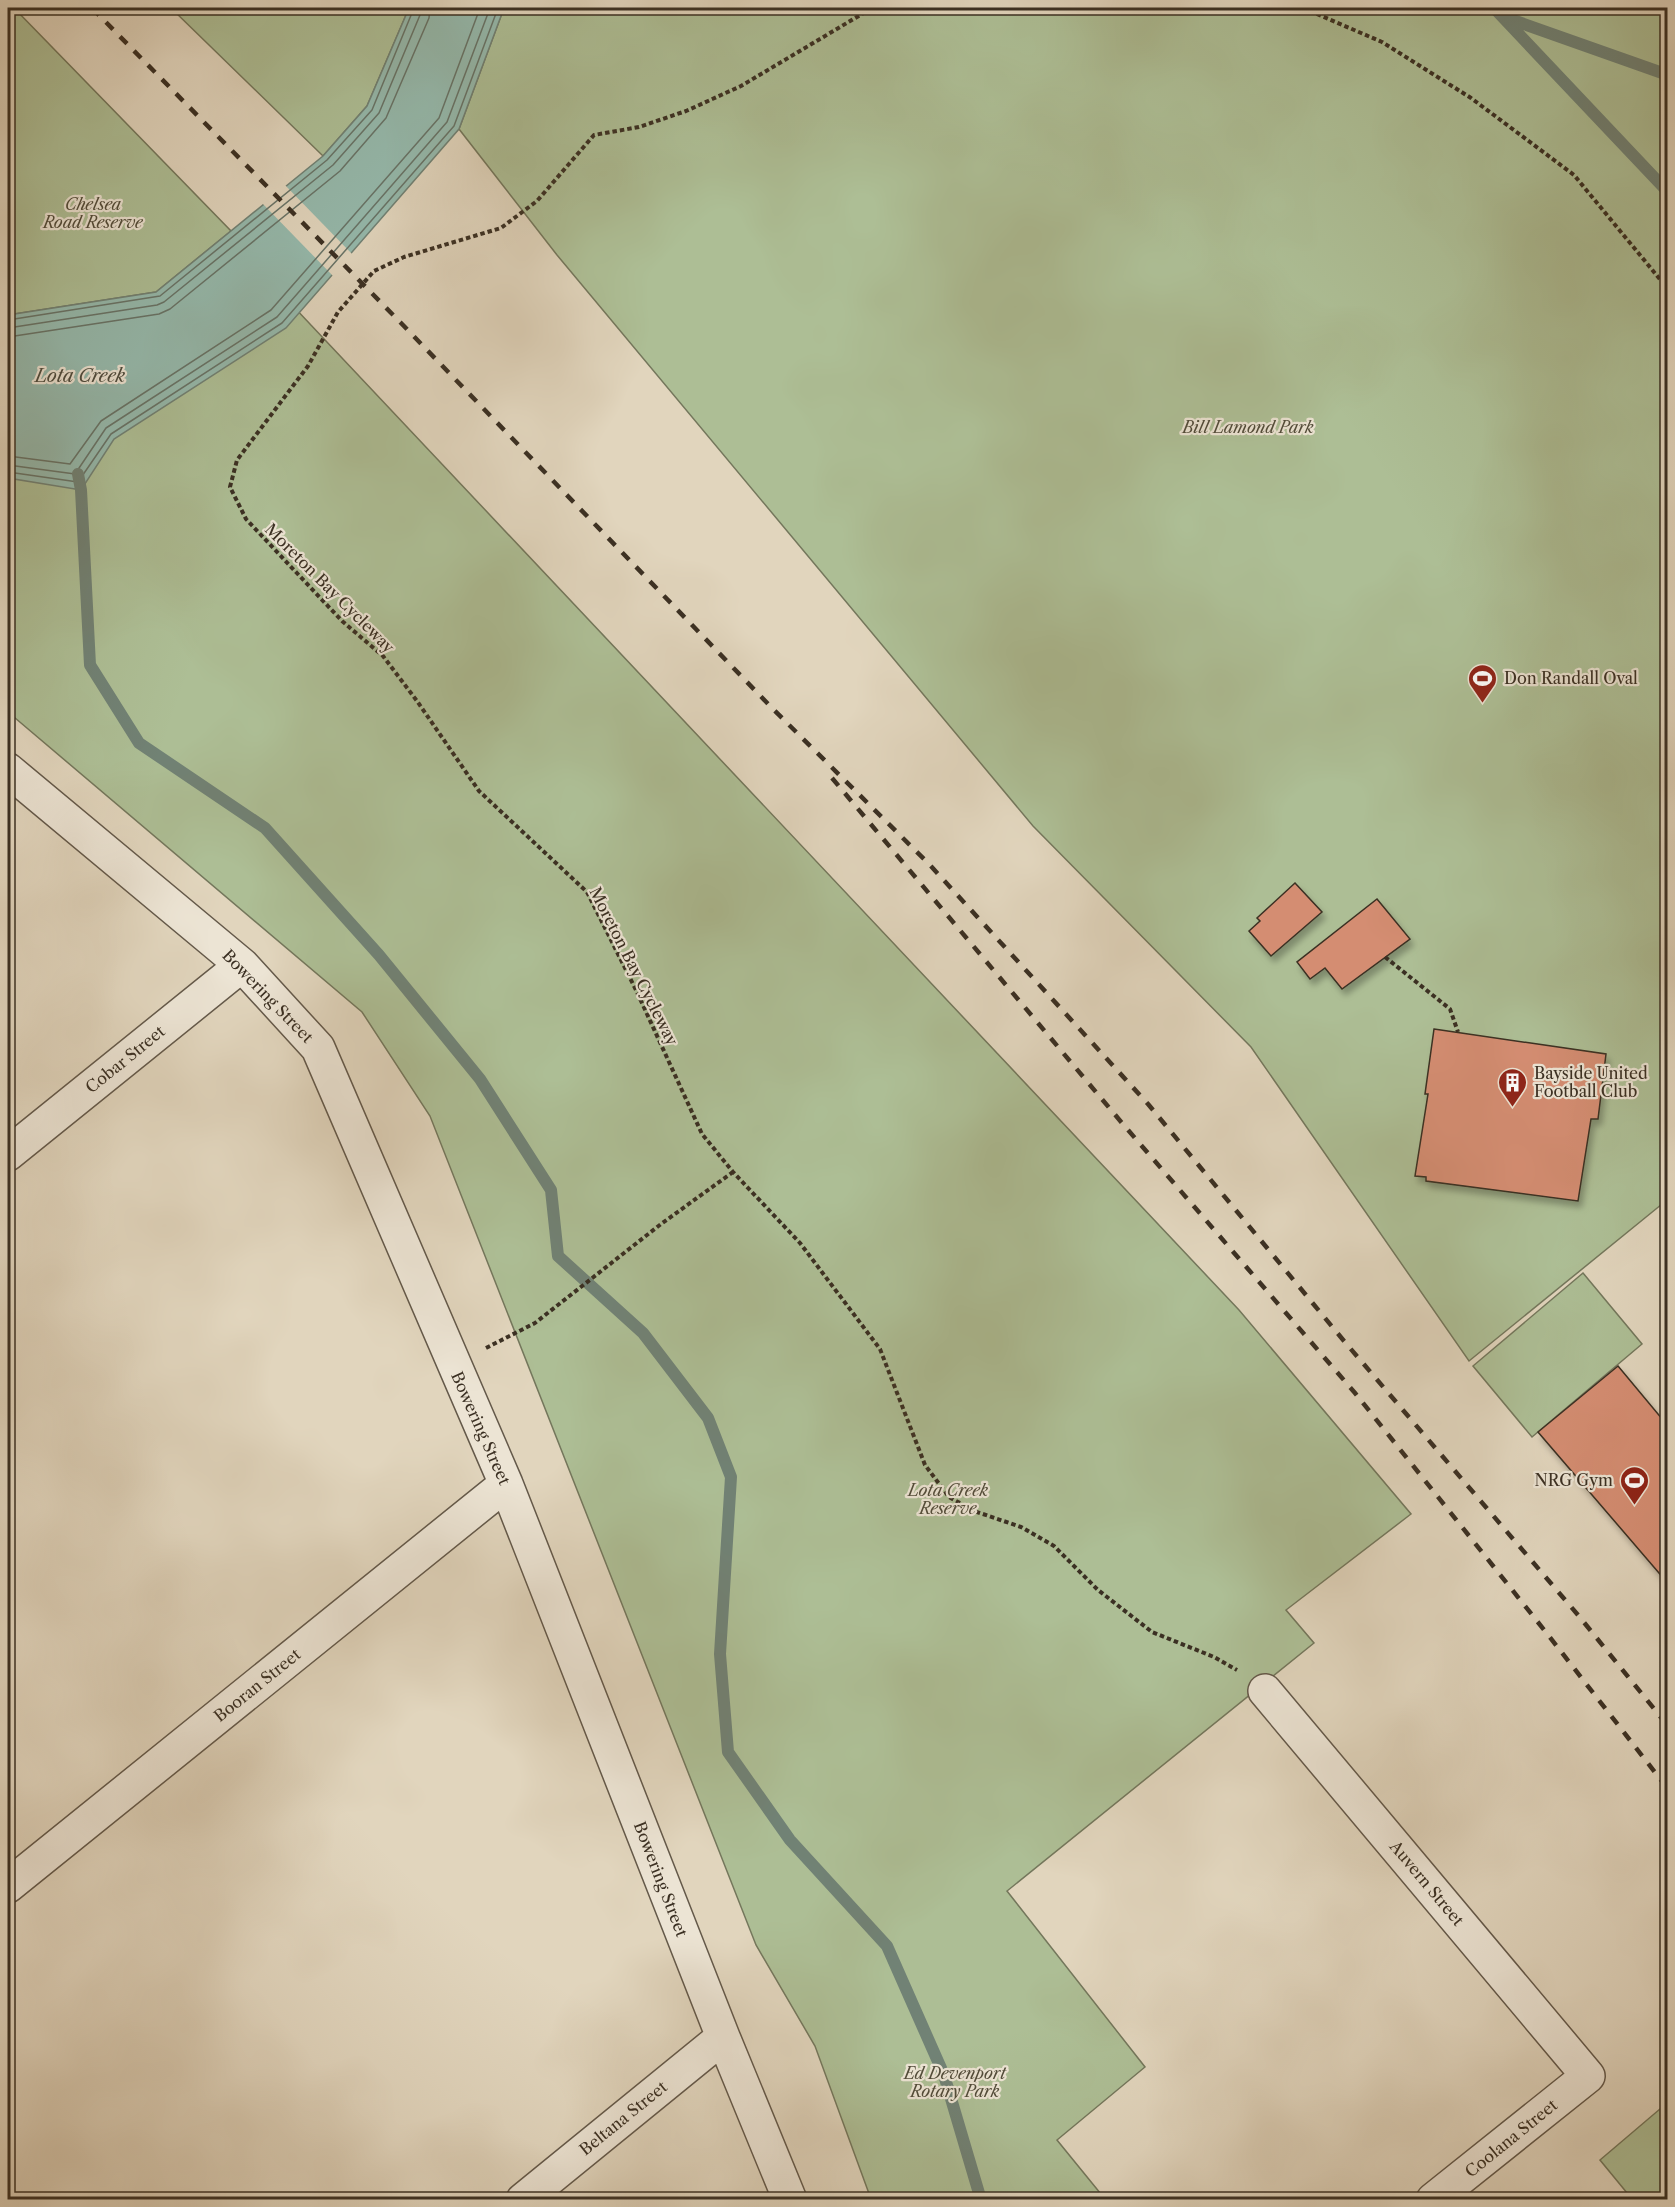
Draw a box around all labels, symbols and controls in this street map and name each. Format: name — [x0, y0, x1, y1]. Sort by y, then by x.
park label: Chelsea Road Reserve — [41, 194, 144, 232]
water label: Lota Creek — [33, 365, 126, 387]
park label: Bill Lamond Park — [1180, 417, 1314, 437]
street label: Moreton Bay Cycleway — [261, 519, 400, 658]
sports icon: Don Randall Oval — [1467, 662, 1499, 704]
place label: Don Randall Oval — [1504, 668, 1638, 688]
street label: Moreton Bay Cycleway — [585, 883, 683, 1050]
street label: Bowering Street — [218, 945, 318, 1047]
street label: Cobar Street — [81, 1021, 169, 1097]
place label: Bayside United Football Club — [1534, 1063, 1648, 1101]
building icon: Bayside United Football Club — [1497, 1066, 1529, 1108]
street label: Bowering Street — [447, 1368, 515, 1488]
sports icon: NRG Gym — [1618, 1464, 1650, 1506]
place label: NRG Gym — [1534, 1470, 1613, 1490]
park label: Lota Creek Reserve — [906, 1480, 989, 1518]
street label: Booran Street — [210, 1644, 305, 1726]
street label: Bowering Street — [630, 1818, 692, 1940]
street label: Auvern Street — [1385, 1836, 1469, 1930]
park label: Ed Devenport Rotary Park — [902, 2063, 1007, 2101]
street label: Beltana Street — [575, 2076, 671, 2159]
street label: Coolana Street — [1461, 2094, 1561, 2181]

